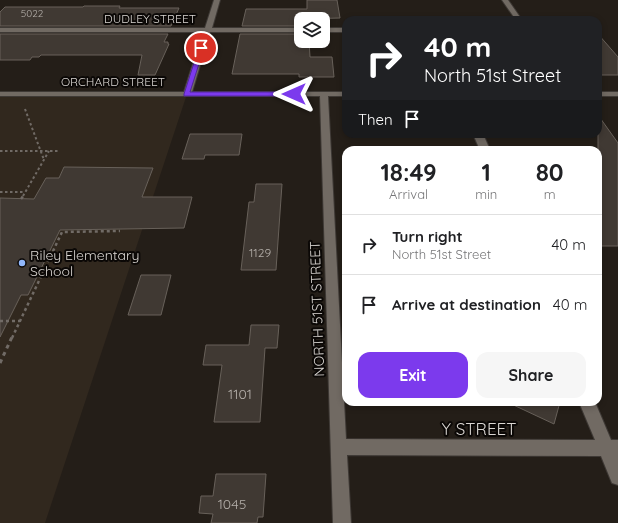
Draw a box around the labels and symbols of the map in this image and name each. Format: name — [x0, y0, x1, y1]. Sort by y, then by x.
house number: 5022 — [21, 7, 44, 20]
street label: DUDLEY STREET — [104, 11, 196, 26]
pin — [184, 31, 218, 65]
position arrow — [273, 73, 315, 115]
street label: ORCHARD STREET — [61, 74, 165, 89]
street label: NORTH 51ST STREET — [306, 241, 328, 377]
house number: 1129 — [249, 245, 271, 260]
place label: Riley Elementary School — [30, 246, 139, 280]
marker: Riley Elementary School — [17, 258, 27, 268]
house number: 1101 — [228, 385, 252, 403]
street label: Y STREET — [442, 418, 516, 439]
house number: 1045 — [218, 495, 246, 513]

